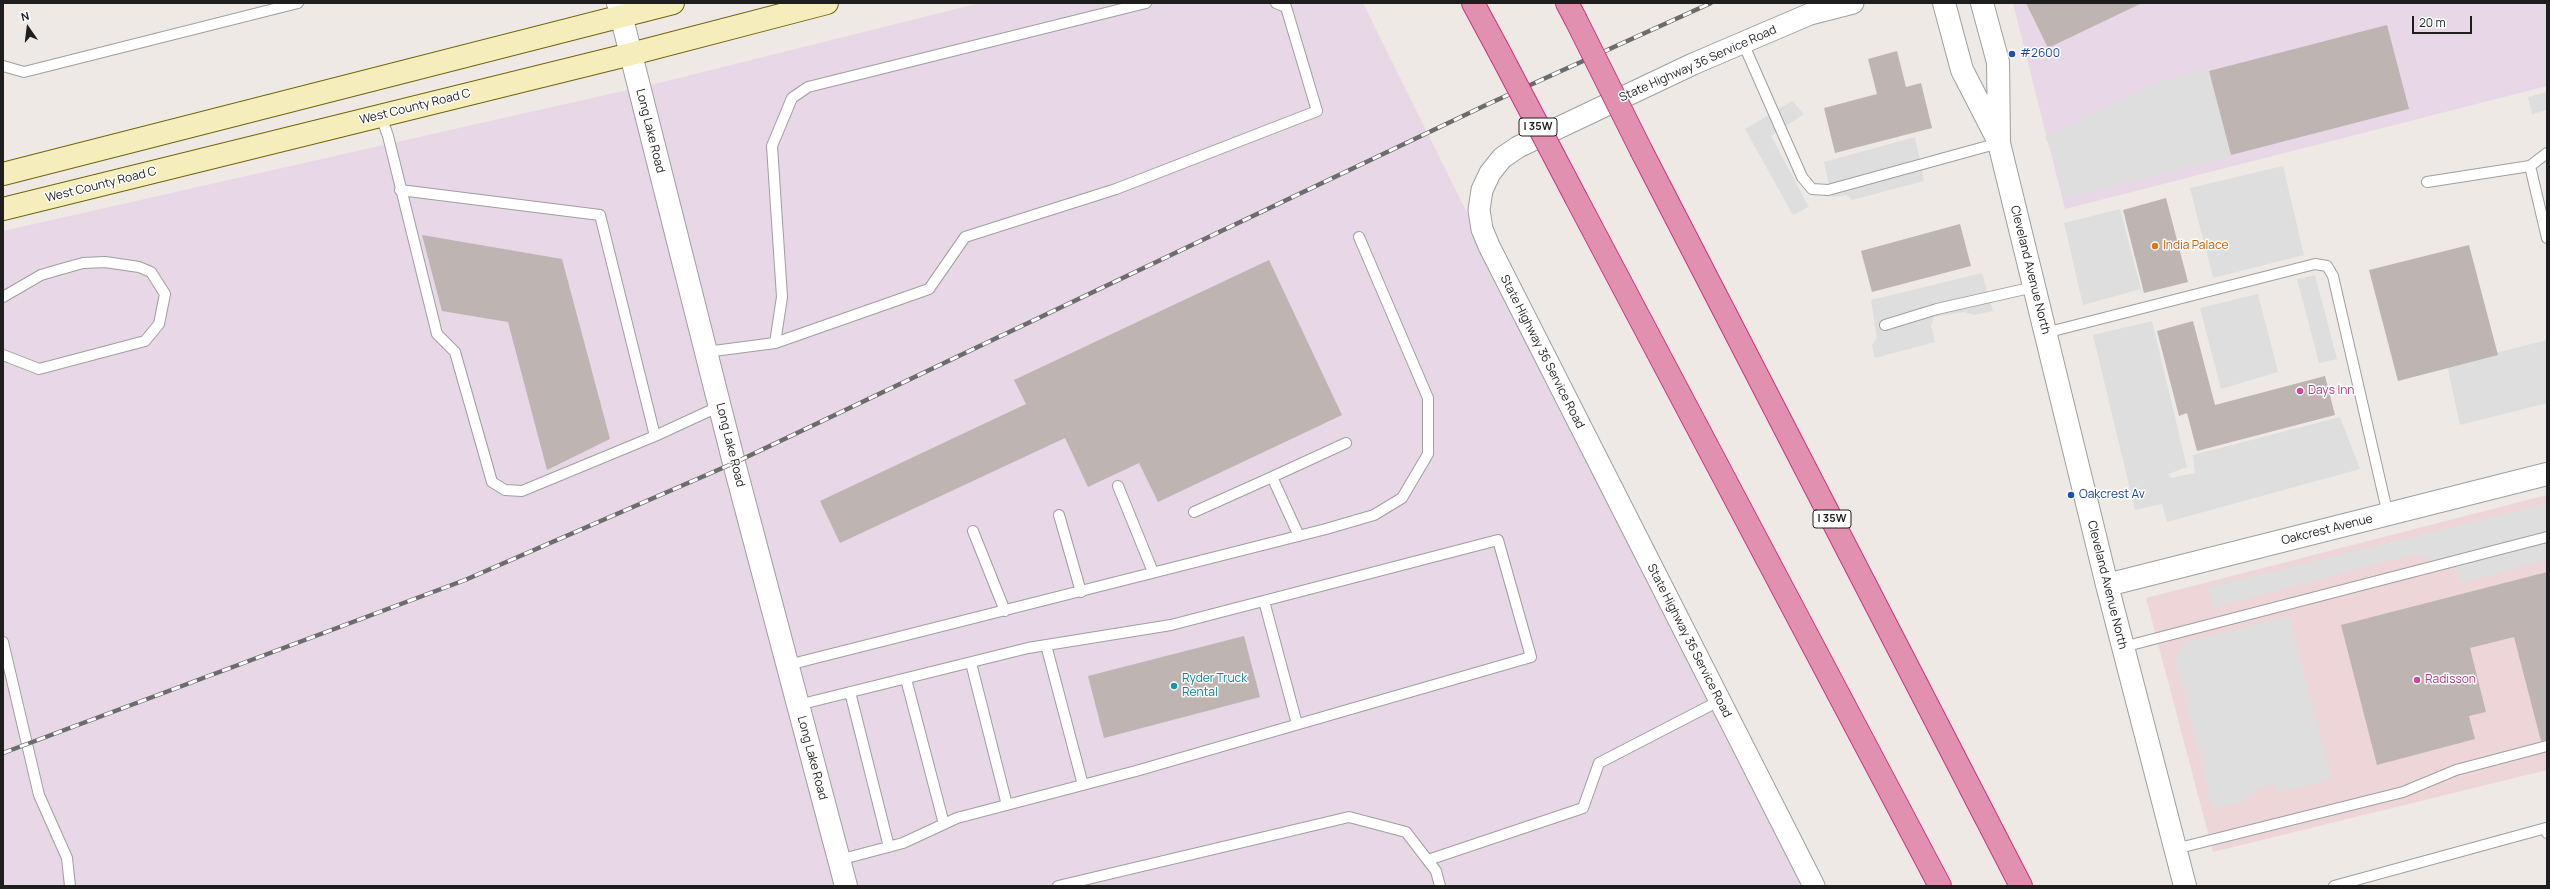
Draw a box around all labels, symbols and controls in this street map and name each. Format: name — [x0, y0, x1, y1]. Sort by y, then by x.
north arrow — [8, 8, 48, 48]
text: N — [19, 8, 31, 24]
scale bar — [2414, 8, 2474, 34]
text: 20 m — [2419, 14, 2446, 31]
street label: State Highway 36 Service Road — [1617, 23, 1779, 105]
place label: #2600 — [2020, 47, 2060, 61]
marker: #2600 — [2007, 49, 2017, 59]
street label: West County Road C — [358, 86, 472, 128]
street label: Long Lake Road — [633, 87, 667, 175]
road number: I 35W — [1519, 118, 1557, 136]
street label: West County Road C — [44, 164, 158, 206]
street label: Cleveland Avenue North — [2007, 204, 2053, 336]
place label: India Palace — [2163, 239, 2228, 253]
marker: India Palace — [2150, 241, 2160, 251]
street label: State Highway 36 Service Road — [1497, 273, 1587, 431]
place label: Days Inn — [2308, 384, 2354, 398]
marker: Days Inn — [2295, 386, 2305, 396]
street label: Long Lake Road — [713, 401, 747, 489]
place label: Oakcrest Av — [2079, 488, 2145, 502]
marker: Oakcrest Av — [2066, 490, 2076, 500]
road number: I 35W — [1813, 510, 1851, 528]
street label: Oakcrest Avenue — [2280, 512, 2374, 548]
street label: Cleveland Avenue North — [2084, 519, 2130, 651]
street label: State Highway 36 Service Road — [1644, 562, 1734, 720]
place label: Ryder Truck Rental — [1182, 672, 1247, 700]
place label: Radisson — [2425, 673, 2476, 687]
marker: Radisson — [2412, 675, 2422, 685]
marker: Ryder Truck Rental — [1169, 681, 1179, 691]
street label: Long Lake Road — [794, 714, 830, 802]

